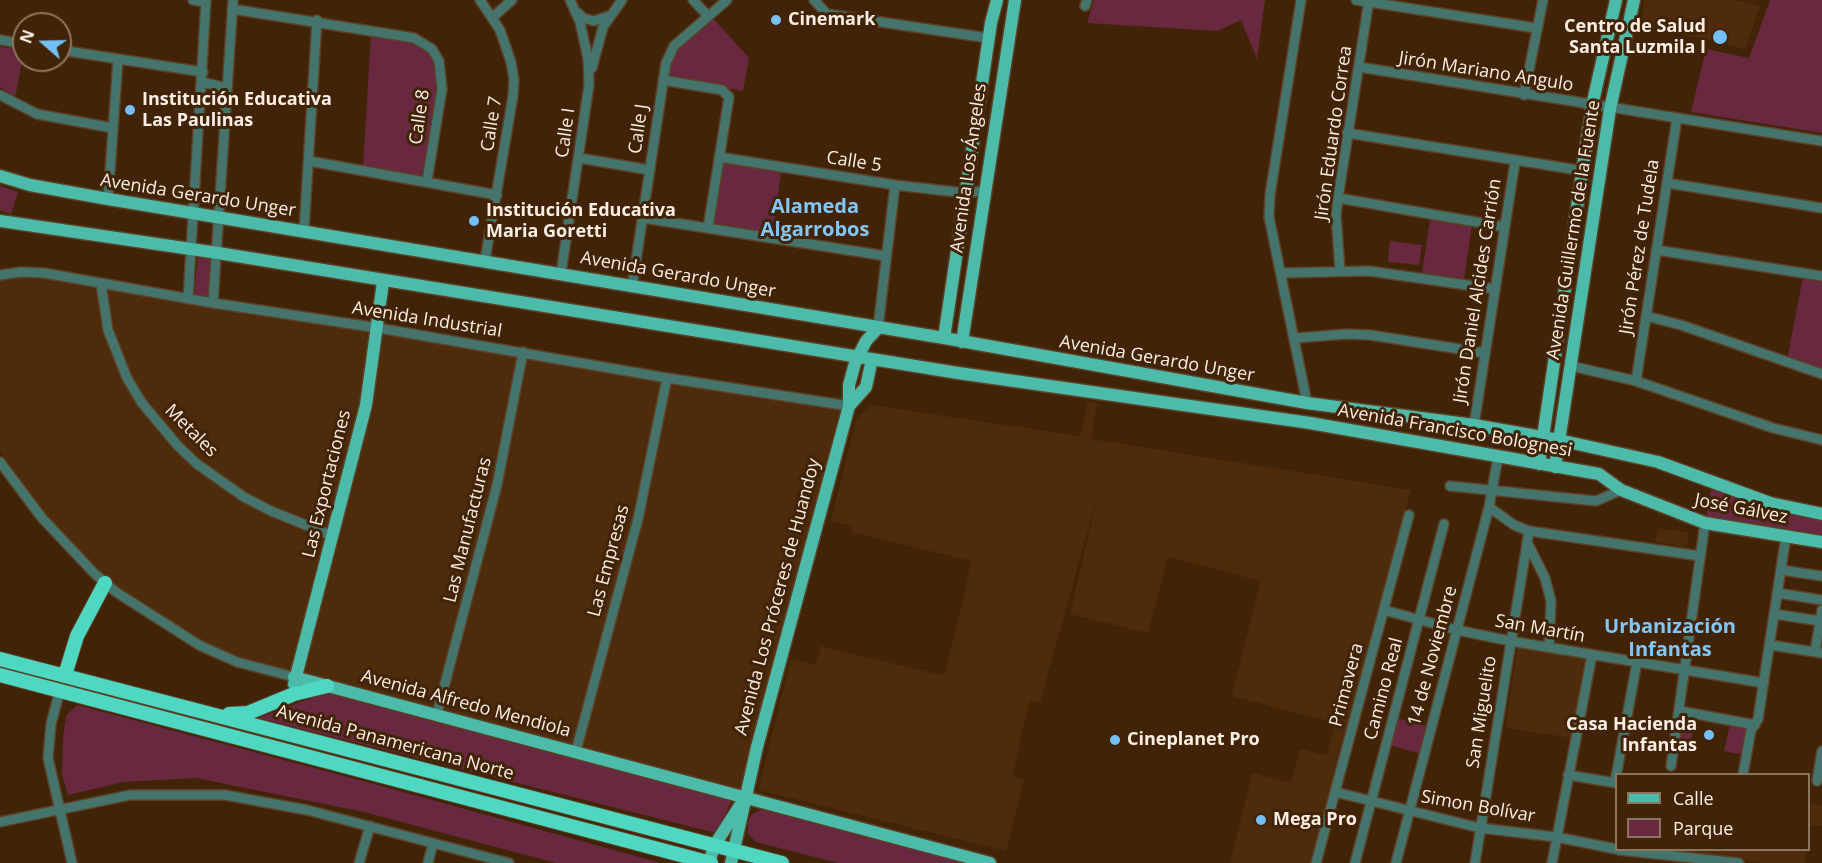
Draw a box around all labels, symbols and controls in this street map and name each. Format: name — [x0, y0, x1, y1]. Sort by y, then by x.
place label: Cinemark — [788, 9, 875, 31]
north arrow — [12, 12, 72, 72]
marker: Cinemark — [769, 13, 783, 27]
place label: Centro de Salud Santa Luzmila I — [1564, 16, 1706, 58]
text: N — [14, 27, 40, 46]
marker: Centro de Salud Santa Luzmila I — [1711, 28, 1729, 46]
street label: Jirón Eduardo Correa — [1311, 44, 1357, 222]
street label: Jirón Mariano Angulo — [1397, 48, 1575, 96]
street label: Avenida Los Ángeles — [946, 82, 992, 254]
street label: Calle 8 — [405, 88, 435, 146]
place label: Institución Educativa Las Paulinas — [142, 89, 332, 132]
street label: Calle 7 — [477, 95, 507, 153]
street label: Avenida Guillermo de la Fuente — [1543, 99, 1605, 361]
marker: Institución Educativa Las Paulinas — [123, 103, 137, 117]
street label: Calle J — [625, 103, 653, 155]
street label: Calle I — [552, 107, 580, 159]
street label: Calle 5 — [825, 147, 883, 177]
street label: Jirón Pérez de Tudela — [1615, 158, 1665, 336]
street label: Avenida Gerardo Unger — [99, 170, 297, 222]
street label: Jirón Daniel Alcides Carrión — [1450, 177, 1506, 405]
district label: Alameda Algarrobos — [761, 195, 869, 242]
place label: Institución Educativa Maria Goretti — [486, 200, 676, 242]
marker: Institución Educativa Maria Goretti — [467, 214, 481, 228]
street label: Avenida Gerardo Unger — [579, 247, 777, 303]
street label: Avenida Industrial — [351, 297, 503, 343]
street label: Avenida Gerardo Unger — [1058, 331, 1256, 387]
street label: Metales — [160, 400, 222, 462]
street label: Avenida Francisco Bolognesi — [1336, 400, 1574, 462]
street label: Las Exportaciones — [298, 408, 356, 560]
street label: Las Manufacturas — [439, 455, 497, 605]
street label: Avenida Los Próceres de Huandoy — [731, 456, 825, 738]
street label: José Gálvez — [1693, 489, 1789, 529]
street label: Las Empresas — [584, 503, 634, 619]
street label: 14 de Noviembre — [1404, 584, 1462, 728]
street label: San Martín — [1493, 610, 1587, 648]
district label: Urbanización Infantas — [1604, 615, 1736, 662]
street label: Camino Real — [1360, 636, 1408, 742]
street label: Primavera — [1325, 641, 1369, 729]
street label: San Miguelito — [1462, 654, 1502, 770]
street label: Avenida Alfredo Mendiola — [359, 666, 573, 742]
street label: Avenida Panamericana Norte — [274, 701, 516, 785]
place label: Casa Hacienda Infantas — [1566, 714, 1697, 756]
marker: Casa Hacienda Infantas — [1702, 728, 1716, 742]
place label: Cineplanet Pro — [1127, 729, 1260, 751]
marker: Cineplanet Pro — [1108, 733, 1122, 747]
legend — [1615, 773, 1810, 851]
street label: Simon Bolívar — [1419, 786, 1537, 828]
text: Calle — [1673, 786, 1714, 810]
place label: Mega Pro — [1273, 809, 1357, 831]
marker: Mega Pro — [1254, 813, 1268, 827]
text: Parque — [1673, 816, 1733, 840]

